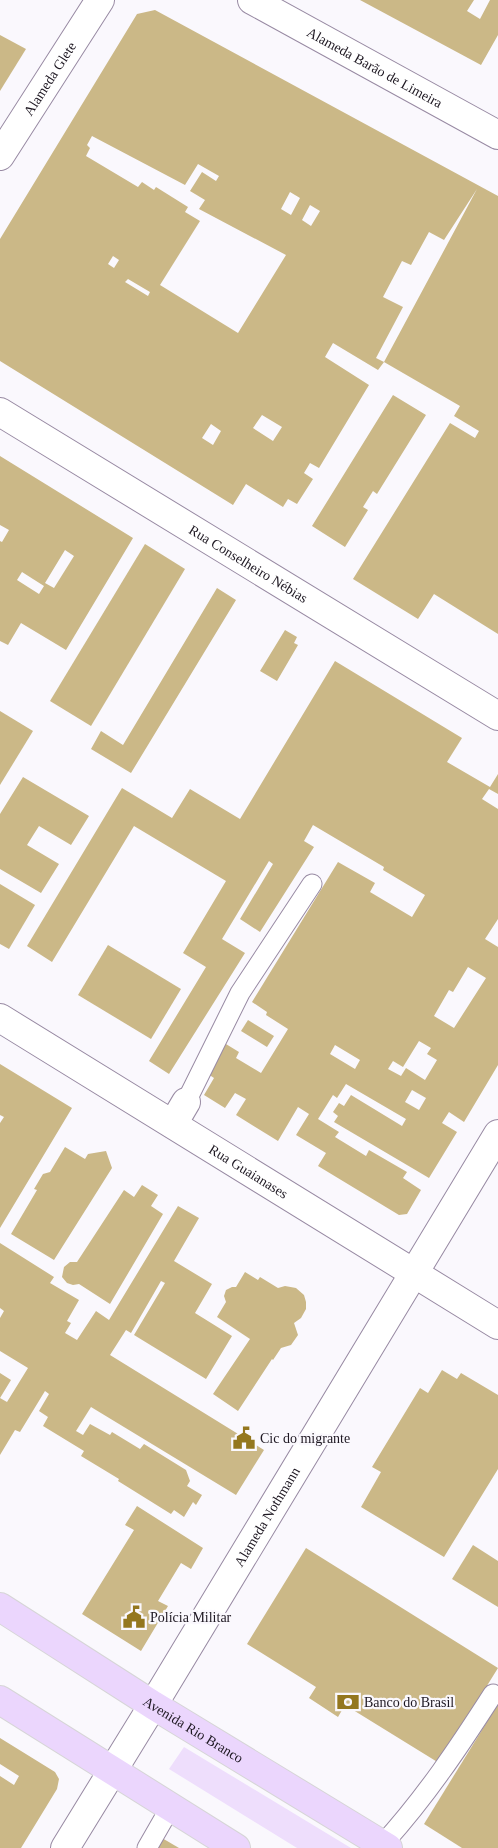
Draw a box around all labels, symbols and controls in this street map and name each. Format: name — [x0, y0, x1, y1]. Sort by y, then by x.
street label: Alameda Barão de Limeira — [304, 24, 446, 111]
street label: Alameda Glete — [21, 39, 79, 118]
street label: Rua Conselheiro Nébias — [186, 522, 310, 605]
street label: Rua Guaianases — [206, 1141, 291, 1201]
public building icon: Cic do migrante — [231, 1425, 257, 1451]
place label: Cic do migrante — [260, 1431, 350, 1446]
street label: Alameda Nothmann — [231, 1464, 302, 1569]
public building icon: Polícia Militar — [121, 1604, 147, 1630]
place label: Polícia Militar — [150, 1610, 232, 1625]
bank icon: Banco do Brasil — [335, 1689, 361, 1715]
street label: Avenida Rio Branco — [141, 1693, 246, 1766]
place label: Banco do Brasil — [364, 1695, 454, 1710]

